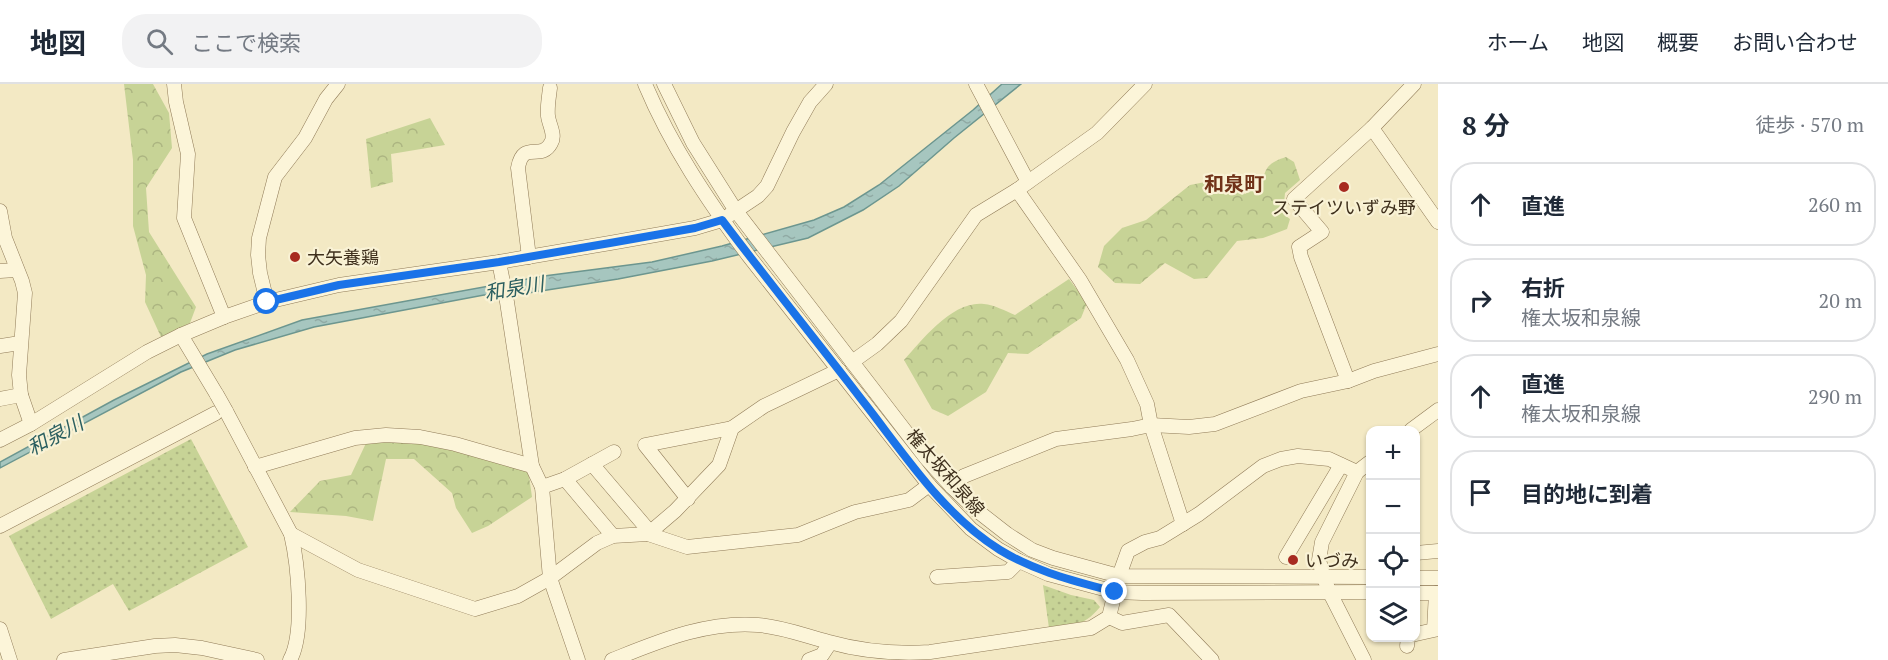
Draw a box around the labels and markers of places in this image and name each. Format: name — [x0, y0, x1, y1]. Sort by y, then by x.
marker: ステイツいずみ野 — [1337, 180, 1351, 194]
place label: ステイツいずみ野 — [1272, 195, 1416, 219]
place label: 大矢養鶏 — [307, 245, 379, 269]
marker: 大矢養鶏 — [288, 250, 302, 264]
place label: いづみ — [1305, 548, 1359, 572]
marker: いづみ — [1286, 553, 1300, 567]

